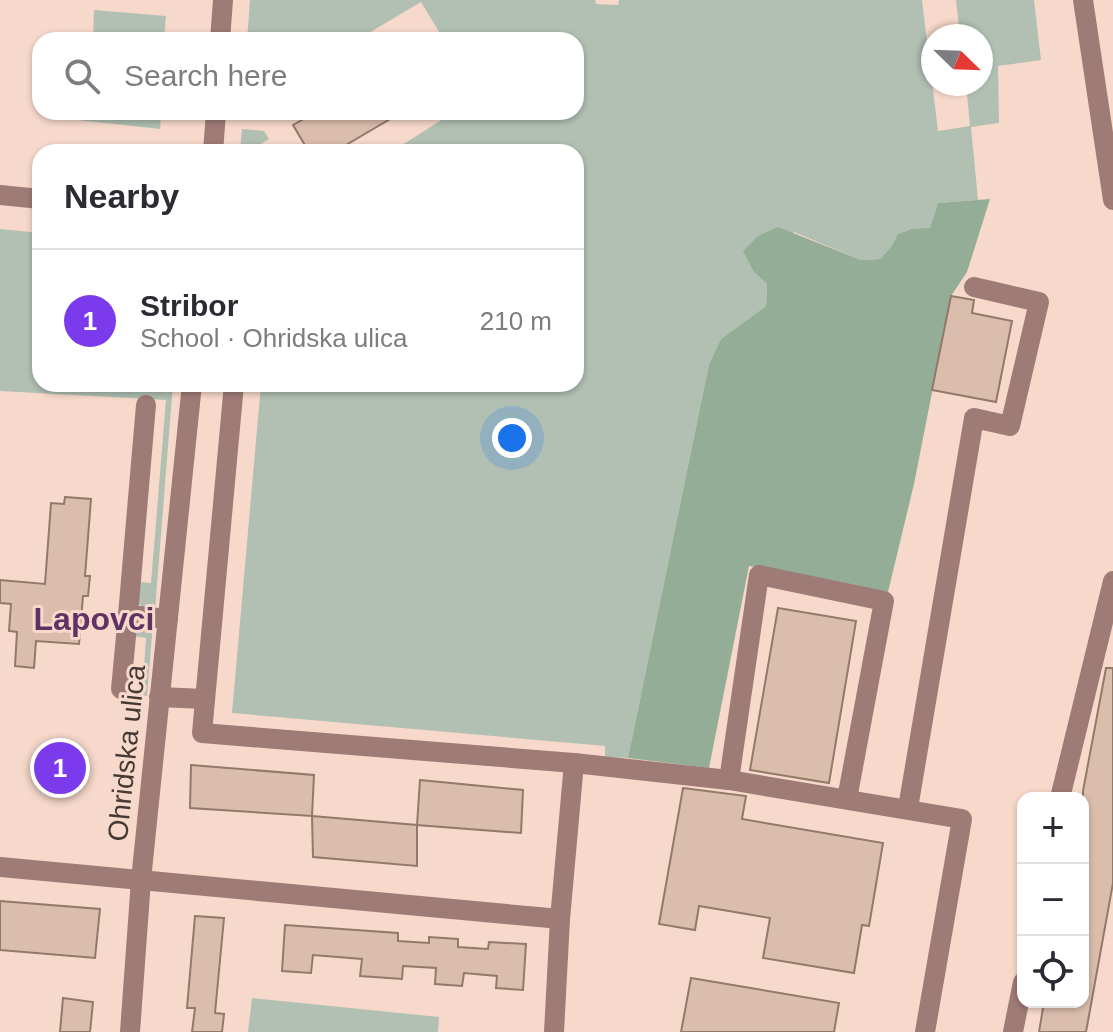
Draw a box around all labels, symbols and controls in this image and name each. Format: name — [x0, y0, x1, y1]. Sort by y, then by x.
north arrow — [921, 24, 993, 96]
search box — [32, 32, 584, 120]
icon: search — [60, 54, 104, 98]
text: Search here — [124, 59, 287, 92]
text: Nearby — [64, 177, 179, 215]
text: Stribor — [140, 289, 238, 322]
text: 1 — [83, 306, 97, 336]
text: 210 m — [480, 306, 552, 336]
text: School · Ohridska ulica — [140, 323, 407, 353]
your location — [492, 418, 532, 458]
district label: Lapovci — [34, 601, 154, 637]
street label: Ohridska ulica — [102, 663, 151, 843]
pin: 1 — [34, 738, 86, 798]
map controls — [1017, 792, 1089, 1008]
button: + — [1017, 792, 1089, 864]
button: − — [1017, 864, 1089, 936]
button: locate — [1017, 936, 1089, 1008]

